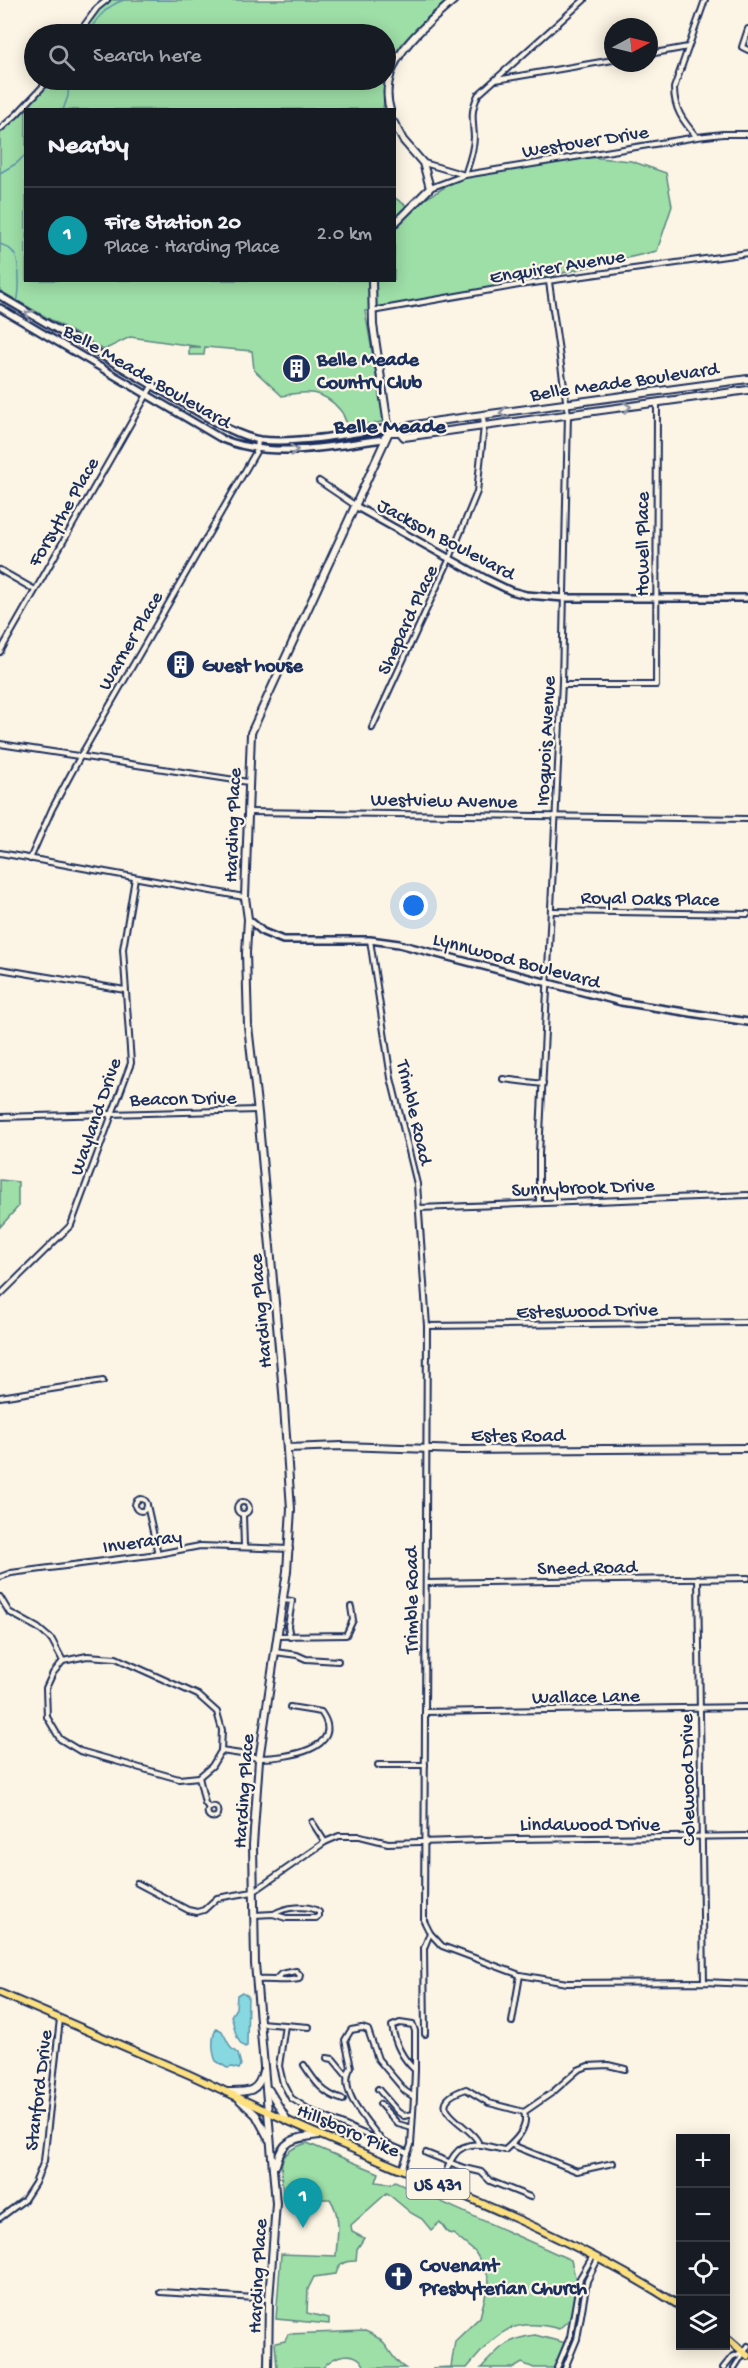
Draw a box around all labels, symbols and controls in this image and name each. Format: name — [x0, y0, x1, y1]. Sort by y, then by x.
north arrow — [604, 18, 658, 72]
search box — [24, 24, 396, 90]
icon: search — [45, 41, 78, 74]
text: Search here — [93, 44, 201, 70]
street label: Westover Drive — [521, 122, 651, 165]
text: Nearby — [48, 132, 129, 163]
text: Fire Station 20 — [105, 211, 241, 237]
text: 1 — [63, 224, 72, 247]
text: 2.0 km — [317, 224, 372, 247]
text: Place · Harding Place — [105, 237, 279, 260]
street label: Enquirer Avenue — [488, 246, 628, 291]
one-way arrow — [25, 309, 35, 321]
street label: Belle Meade Boulevard — [57, 320, 236, 437]
place label: Belle Meade Country Club — [316, 350, 423, 396]
building icon: Belle Meade Country Club — [280, 353, 312, 385]
street label: Belle Meade Boulevard — [528, 359, 722, 408]
one-way arrow — [622, 401, 631, 414]
one-way arrow — [498, 406, 507, 419]
district label: Belle Meade — [333, 415, 447, 441]
one-way arrow — [289, 444, 299, 457]
street label: Forsythe Place — [24, 453, 106, 572]
street label: Howell Place — [633, 491, 656, 596]
street label: Jackson Boulevard — [372, 495, 520, 588]
street label: Shepard Place — [374, 561, 445, 679]
street label: Warner Place — [94, 588, 170, 695]
building icon: Guest house — [165, 648, 197, 680]
place label: Guest house — [202, 656, 303, 679]
street label: Iroquois Avenue — [533, 675, 562, 807]
street label: Harding Place — [221, 767, 248, 883]
street label: Westview Avenue — [370, 790, 518, 815]
street label: Royal Oaks Place — [580, 888, 720, 913]
your location — [399, 891, 428, 920]
street label: Lynnwood Boulevard — [430, 929, 604, 996]
street label: Wayland Drive — [66, 1055, 128, 1179]
street label: Trimble Road — [389, 1057, 436, 1170]
street label: Beacon Drive — [129, 1088, 237, 1113]
street label: Sunnybrook Drive — [511, 1175, 656, 1203]
street label: Harding Place — [246, 1252, 279, 1369]
street label: Esteswood Drive — [516, 1300, 659, 1325]
street label: Estes Road — [471, 1426, 567, 1449]
street label: Inveraray — [101, 1527, 184, 1560]
street label: Trimble Road — [402, 1544, 425, 1655]
street label: Sneed Road — [537, 1557, 639, 1582]
street label: Wallace Lane — [532, 1686, 641, 1711]
street label: Colewood Drive — [677, 1713, 702, 1846]
street label: Harding Place — [230, 1732, 261, 1849]
street label: Lindawood Drive — [520, 1815, 661, 1838]
street label: Stanford Drive — [22, 2028, 59, 2152]
street label: Hillsboro Pike — [293, 2100, 403, 2164]
map controls — [676, 2134, 730, 2350]
button: + — [676, 2134, 730, 2188]
road number: US 431 — [406, 2169, 470, 2199]
pin: 1 — [284, 2178, 322, 2228]
button: − — [676, 2188, 730, 2242]
street label: Harding Place — [245, 2218, 274, 2334]
button: locate — [676, 2242, 730, 2296]
place label: Covenant Presbyterian Church — [419, 2256, 587, 2302]
church icon: Covenant Presbyterian Church — [383, 2260, 415, 2292]
button: layers — [676, 2296, 730, 2350]

